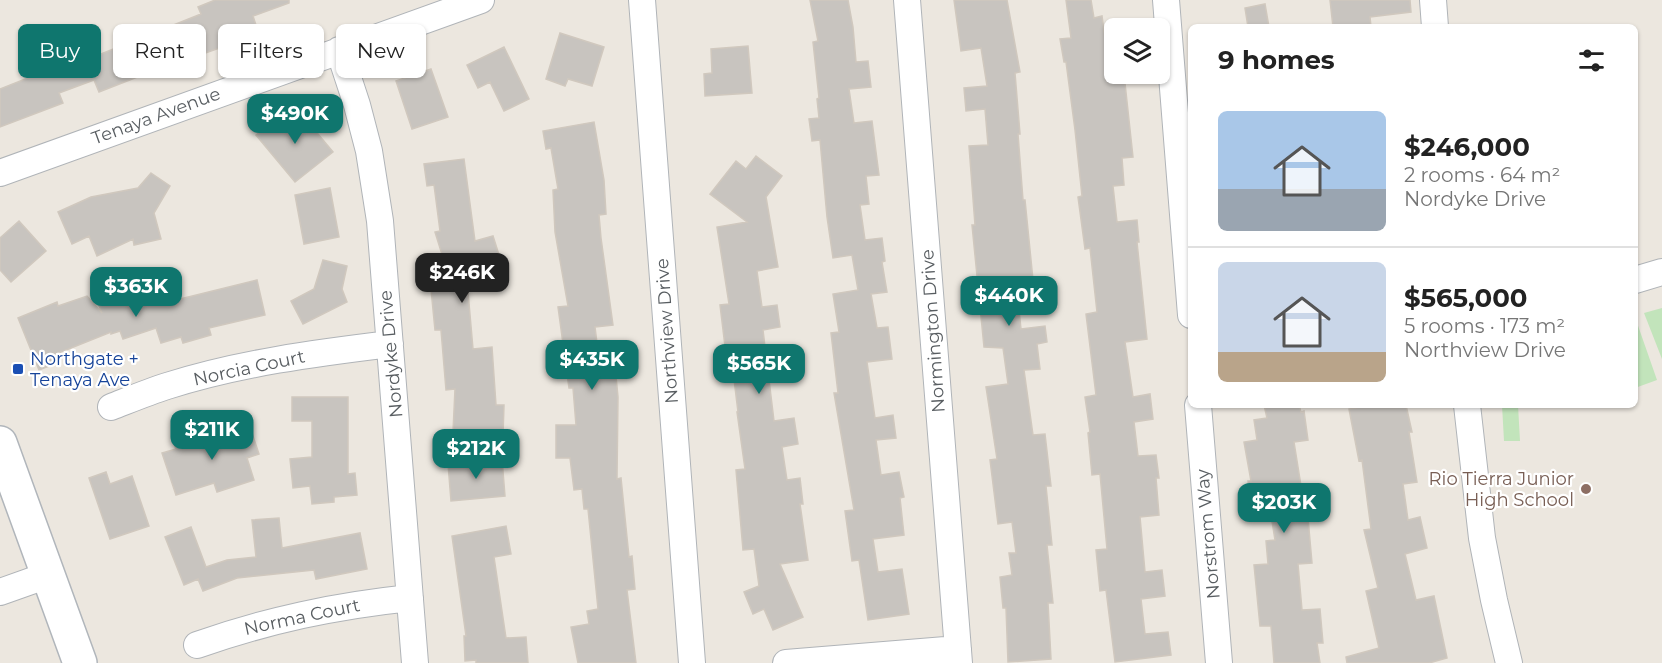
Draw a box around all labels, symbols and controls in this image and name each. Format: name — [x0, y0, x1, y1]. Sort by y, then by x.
map controls — [1104, 18, 1170, 84]
button: layers — [1104, 18, 1170, 84]
chip: Buy — [18, 24, 101, 78]
chip: Rent — [113, 24, 206, 78]
chip: Filters — [218, 24, 324, 78]
chip: New — [336, 24, 426, 78]
text: 9 homes — [1218, 44, 1335, 76]
icon: filters — [1575, 44, 1608, 77]
street label: Tenaya Avenue — [89, 82, 223, 149]
pin: $490K — [253, 94, 337, 145]
text: $490K — [261, 101, 329, 125]
text: $246,000 — [1404, 131, 1530, 163]
icon: home — [1266, 135, 1338, 207]
text: 2 rooms · 64 m² — [1404, 163, 1560, 187]
text: Nordyke Drive — [1404, 187, 1546, 211]
street label: Normington Drive — [916, 248, 950, 413]
pin: $246K — [420, 253, 504, 304]
street label: Northview Drive — [651, 257, 683, 404]
text: $246K — [429, 260, 495, 284]
pin: $363K — [94, 267, 178, 318]
text: $363K — [104, 274, 168, 298]
pin: $440K — [967, 276, 1051, 327]
text: $565,000 — [1404, 282, 1528, 314]
text: $440K — [975, 283, 1043, 307]
icon: home — [1266, 286, 1338, 358]
street label: Nordyke Drive — [374, 289, 408, 419]
text: 5 rooms · 173 m² — [1404, 314, 1565, 338]
text: Northview Drive — [1404, 338, 1566, 362]
pin: $435K — [550, 340, 634, 391]
pin: $565K — [717, 344, 801, 395]
street label: Norcia Court — [191, 345, 307, 391]
text: $435K — [560, 347, 624, 371]
place label: Northgate + Tenaya Ave — [30, 348, 139, 391]
text: $565K — [727, 351, 791, 375]
marker: Northgate + Tenaya Ave — [11, 362, 25, 376]
pin: $211K — [170, 410, 254, 461]
text: $211K — [184, 417, 240, 441]
pin: $212K — [434, 429, 518, 480]
text: $212K — [447, 436, 506, 460]
street label: Norstrom Way — [1191, 468, 1225, 600]
place label: Rio Tierra Junior High School — [1429, 468, 1574, 511]
marker: Rio Tierra Junior High School — [1579, 482, 1593, 496]
pin: $203K — [1242, 483, 1326, 534]
text: $203K — [1252, 490, 1316, 514]
street label: Norma Court — [242, 594, 362, 640]

